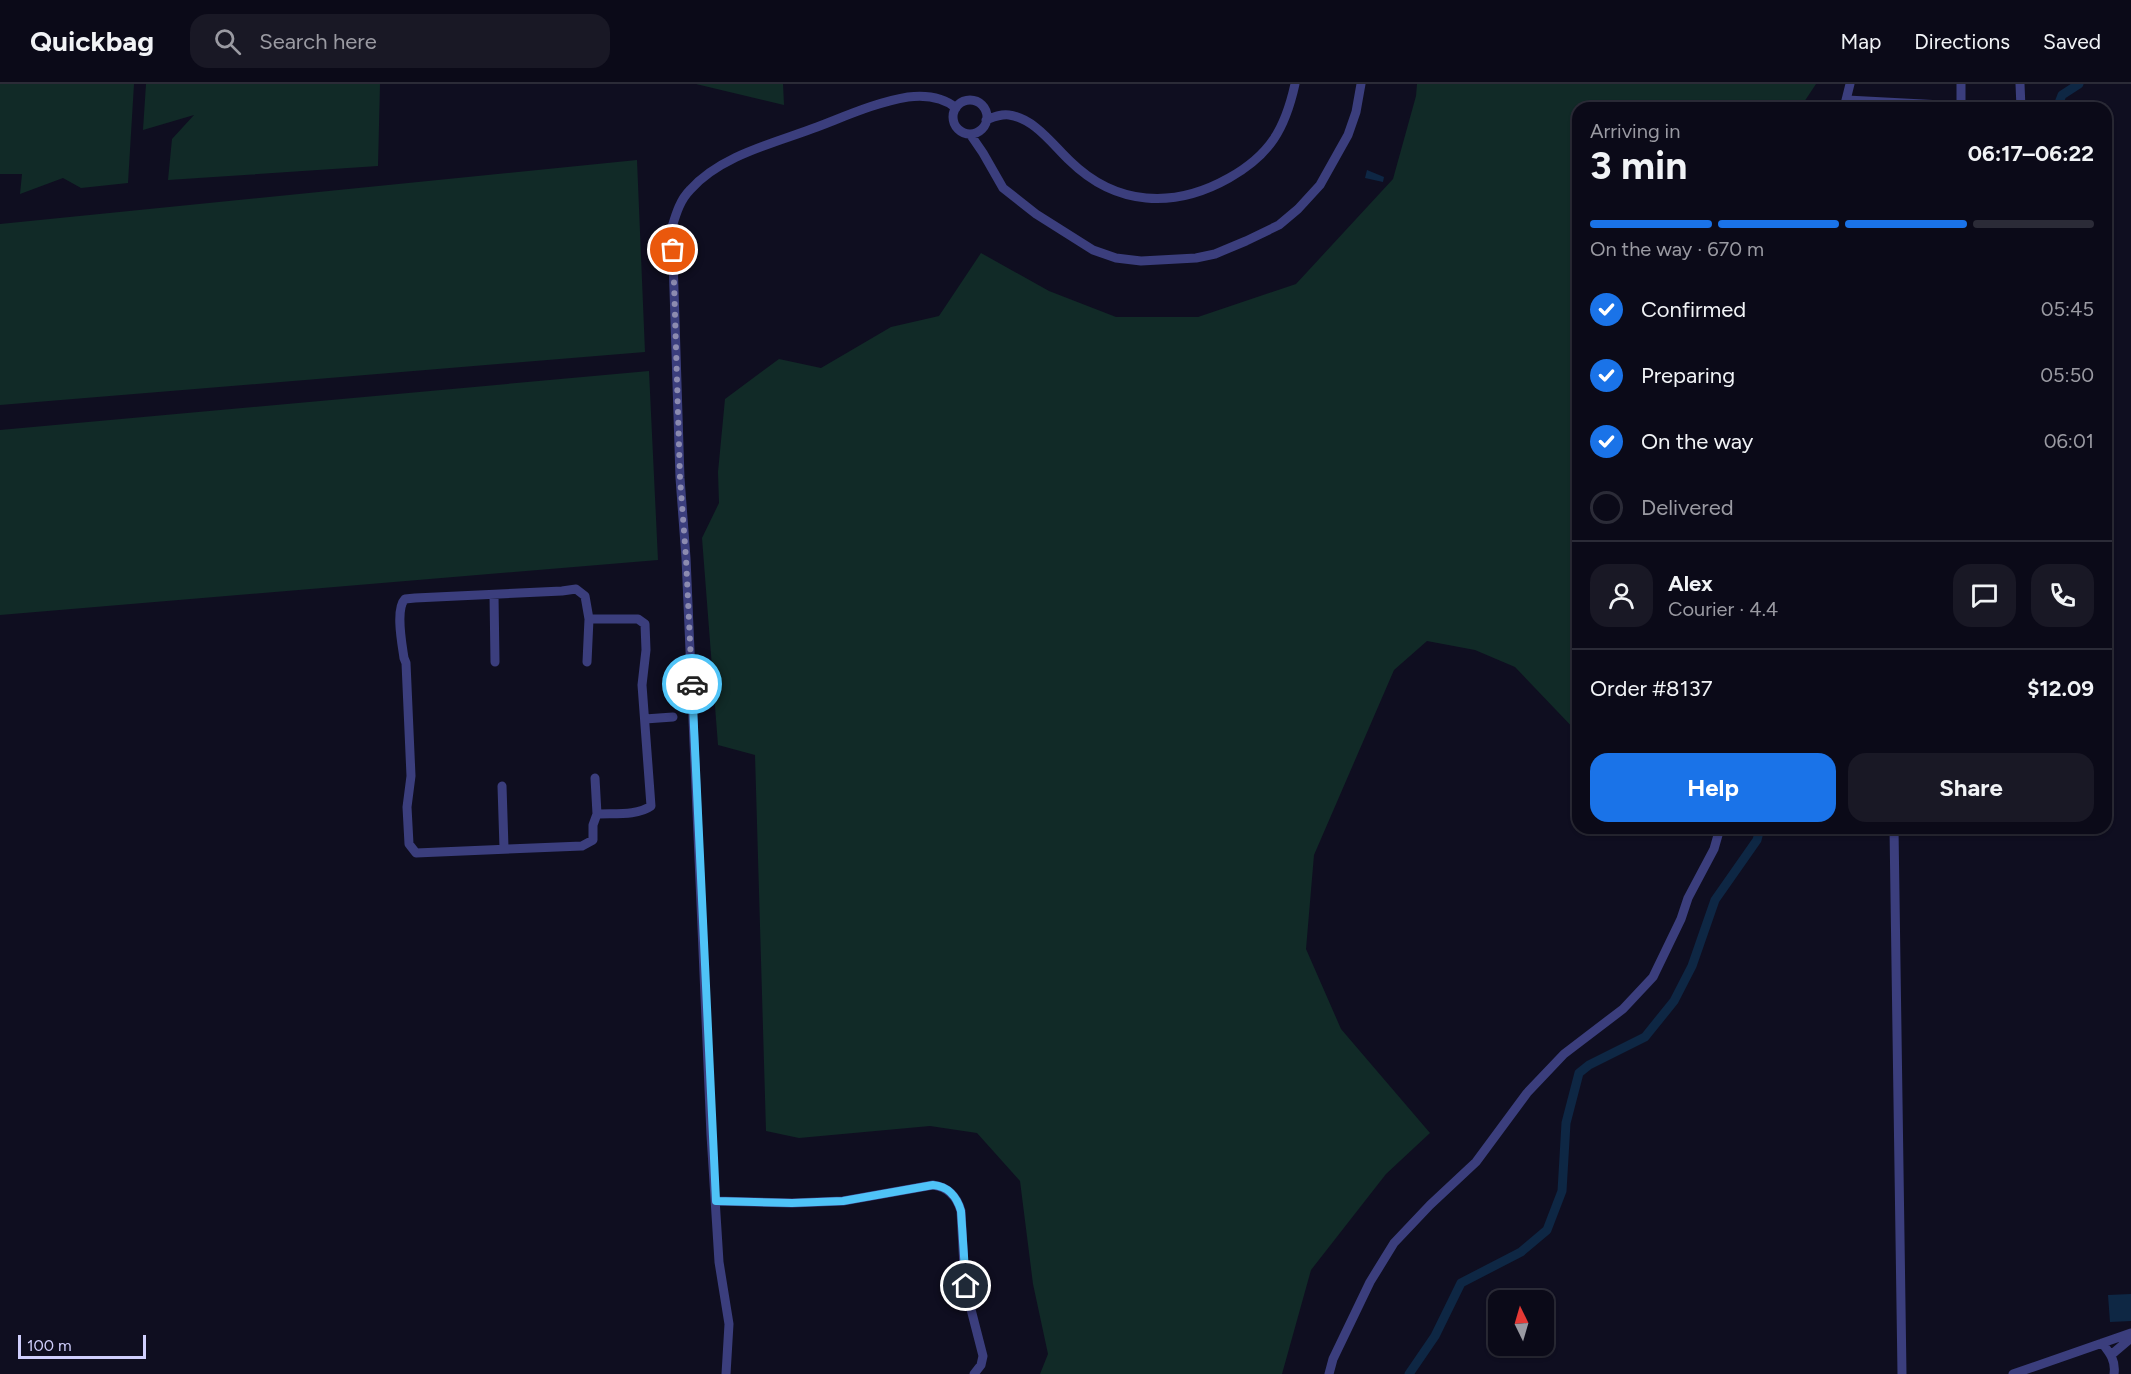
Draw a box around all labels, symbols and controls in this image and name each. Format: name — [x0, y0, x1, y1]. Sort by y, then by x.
search box — [190, 14, 610, 68]
text: Quickbag — [30, 24, 154, 58]
icon: search — [211, 25, 244, 58]
text: Search here — [259, 28, 377, 55]
text: Map — [1840, 29, 1881, 54]
text: Directions — [1914, 29, 2010, 54]
text: Saved — [2043, 29, 2101, 54]
text: Arriving in — [1590, 119, 1680, 143]
text: 06:17–06:22 — [1968, 140, 2094, 167]
text: 3 min — [1590, 142, 1687, 189]
pin — [647, 224, 698, 275]
icon: bag — [656, 233, 689, 266]
text: On the way · 670 m — [1590, 237, 1764, 261]
icon: check — [1590, 293, 1623, 326]
text: Confirmed — [1641, 296, 1746, 323]
text: 05:45 — [2041, 297, 2094, 321]
icon: check — [1590, 359, 1623, 392]
text: Preparing — [1641, 362, 1735, 389]
text: 05:50 — [2040, 363, 2094, 387]
icon: check — [1590, 425, 1623, 458]
text: On the way — [1641, 428, 1753, 455]
text: 06:01 — [2044, 429, 2094, 453]
text: Delivered — [1641, 494, 1734, 521]
button: person — [1590, 564, 1653, 627]
button: chat — [1953, 564, 2016, 627]
button: phone — [2031, 564, 2094, 627]
text: Alex — [1668, 570, 1713, 597]
text: Courier · 4.4 — [1668, 597, 1778, 621]
courier — [662, 654, 722, 714]
icon: car — [676, 668, 709, 701]
text: Order #8137 — [1590, 675, 1713, 702]
text: $12.09 — [2027, 675, 2094, 702]
button: Help — [1590, 753, 1836, 822]
button: Share — [1848, 753, 2094, 822]
pin — [940, 1260, 991, 1311]
icon: home — [949, 1269, 982, 1302]
north arrow — [1488, 1290, 1554, 1356]
map controls — [1488, 1290, 1554, 1356]
scale bar — [18, 1332, 146, 1360]
text: 100 m — [27, 1336, 72, 1355]

